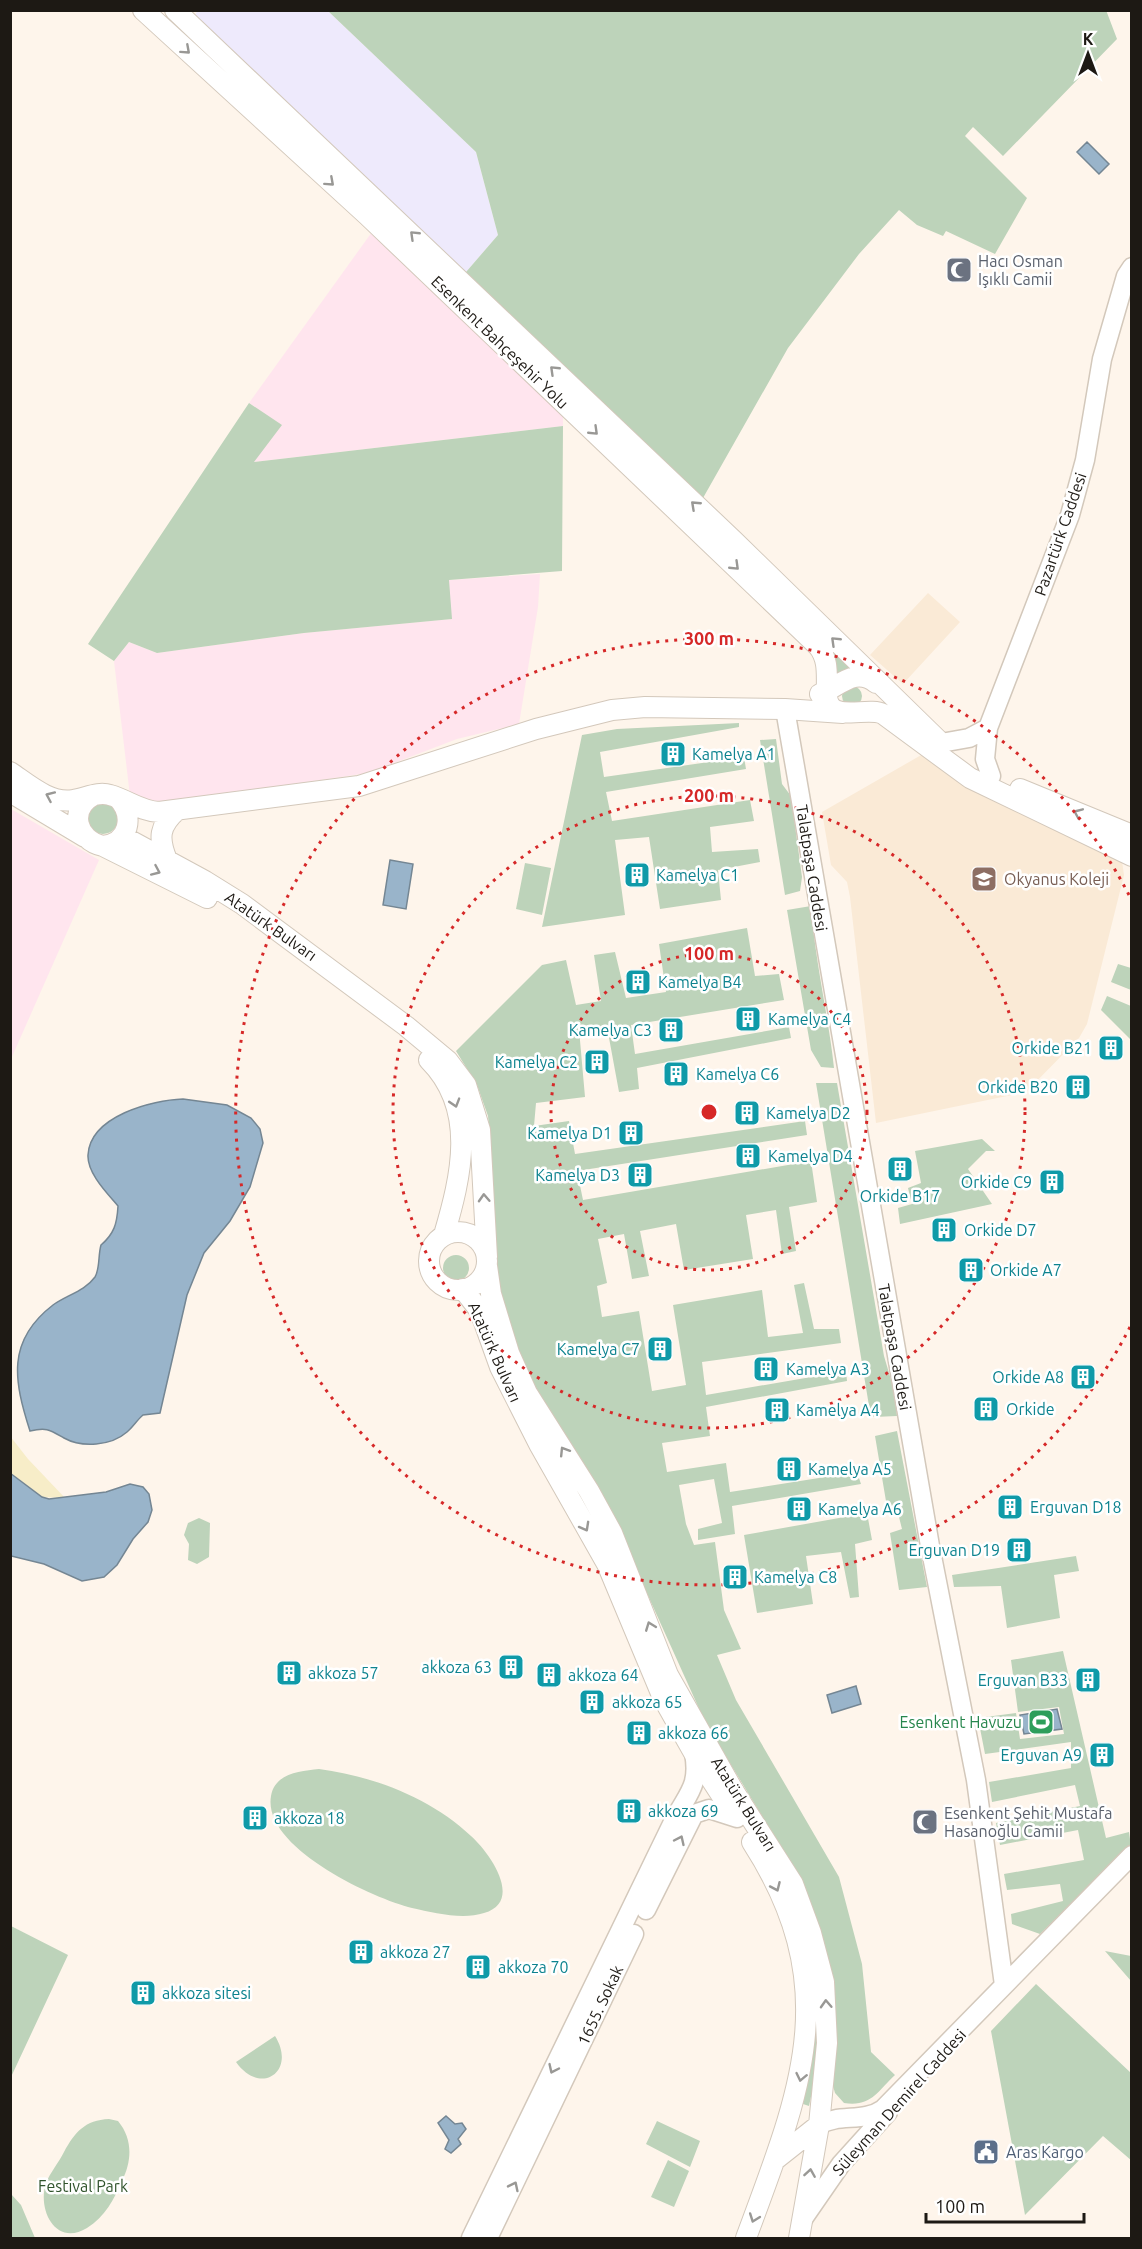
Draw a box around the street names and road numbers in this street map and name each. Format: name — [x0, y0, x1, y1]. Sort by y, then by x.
street label: Esenkent Bahçeşehir Yolu — [428, 272, 572, 412]
street label: Pazartürk Caddesi — [1031, 470, 1089, 598]
street label: Talatpaşa Caddesi — [793, 803, 831, 933]
street label: Atatürk Bulvarı — [222, 888, 320, 964]
street label: Talatpaşa Caddesi — [875, 1282, 915, 1412]
street label: Atatürk Bulvarı — [465, 1299, 525, 1405]
street label: Atatürk Bulvarı — [708, 1754, 780, 1854]
street label: 1655. Sokak — [574, 1962, 626, 2048]
street label: Süleyman Demirel Caddesi — [829, 2025, 969, 2179]

